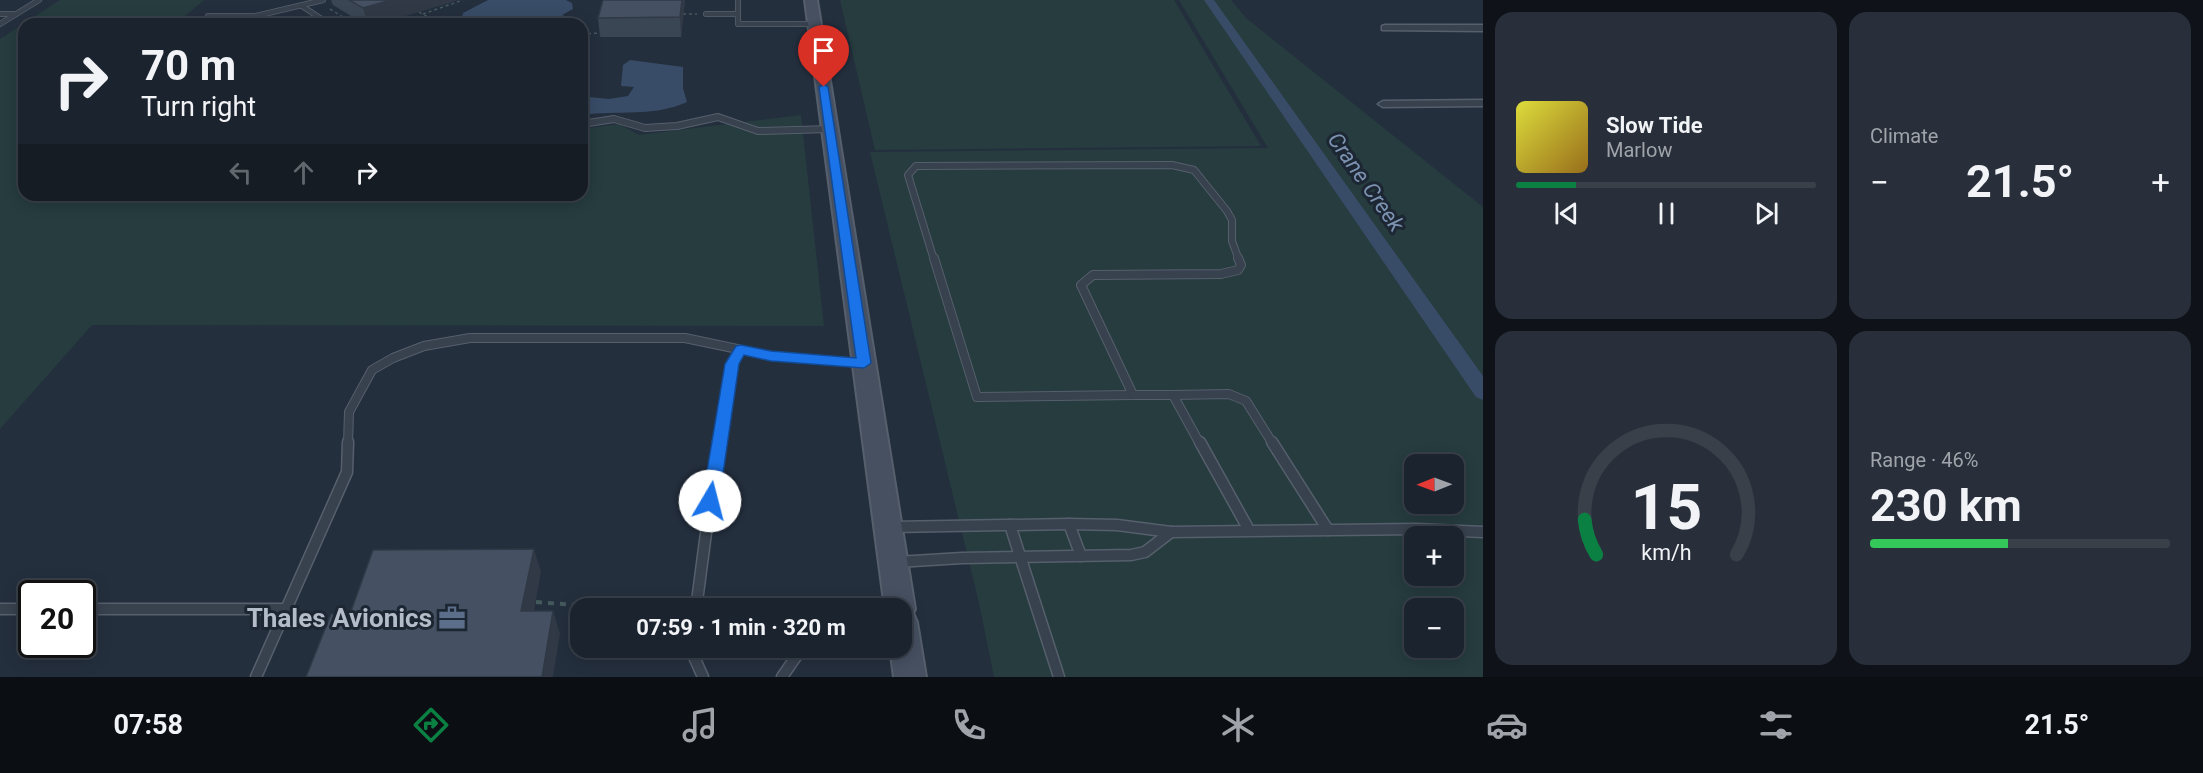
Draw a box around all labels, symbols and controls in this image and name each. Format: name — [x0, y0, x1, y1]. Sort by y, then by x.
pin — [798, 25, 849, 87]
icon: arrive — [807, 34, 840, 67]
text: 70 m — [141, 41, 236, 90]
icon: right — [42, 42, 120, 120]
text: Turn right — [141, 91, 256, 123]
text: Slow Tide — [1606, 113, 1703, 138]
text: Climate — [1870, 124, 1938, 148]
water label: Crane Creek — [1323, 128, 1410, 237]
text: Marlow — [1606, 138, 1672, 162]
text: 21.5° — [1966, 155, 2074, 208]
icon: left — [224, 156, 257, 189]
icon: ahead — [287, 156, 320, 189]
icon: right — [350, 156, 383, 189]
text: − — [1870, 163, 1889, 202]
text: + — [2151, 163, 2170, 202]
icon: previous — [1550, 197, 1583, 230]
icon: pause — [1650, 197, 1683, 230]
icon: next — [1750, 197, 1783, 230]
text: Range · 46% — [1870, 448, 1978, 472]
north arrow — [1404, 454, 1464, 514]
map controls — [1404, 454, 1464, 658]
position arrow — [678, 469, 742, 533]
text: 15 — [1630, 471, 1702, 544]
text: 230 km — [1870, 479, 2022, 532]
button: + — [1404, 526, 1464, 586]
text: km/h — [1641, 540, 1691, 565]
speed limit sign: 20 — [18, 580, 96, 658]
button: − — [1404, 598, 1464, 658]
place label: Thales Avionics — [247, 603, 432, 633]
office icon: Thales Avionics — [437, 603, 467, 633]
text: 07:59 · 1 min · 320 m — [636, 615, 846, 640]
icon: directions — [410, 704, 452, 746]
icon: music — [679, 704, 721, 746]
icon: phone — [948, 704, 990, 746]
icon: climate — [1217, 704, 1259, 746]
icon: car — [1486, 704, 1528, 746]
icon: filters — [1755, 704, 1797, 746]
text: 07:58 — [114, 709, 183, 741]
text: 21.5° — [2025, 709, 2089, 741]

